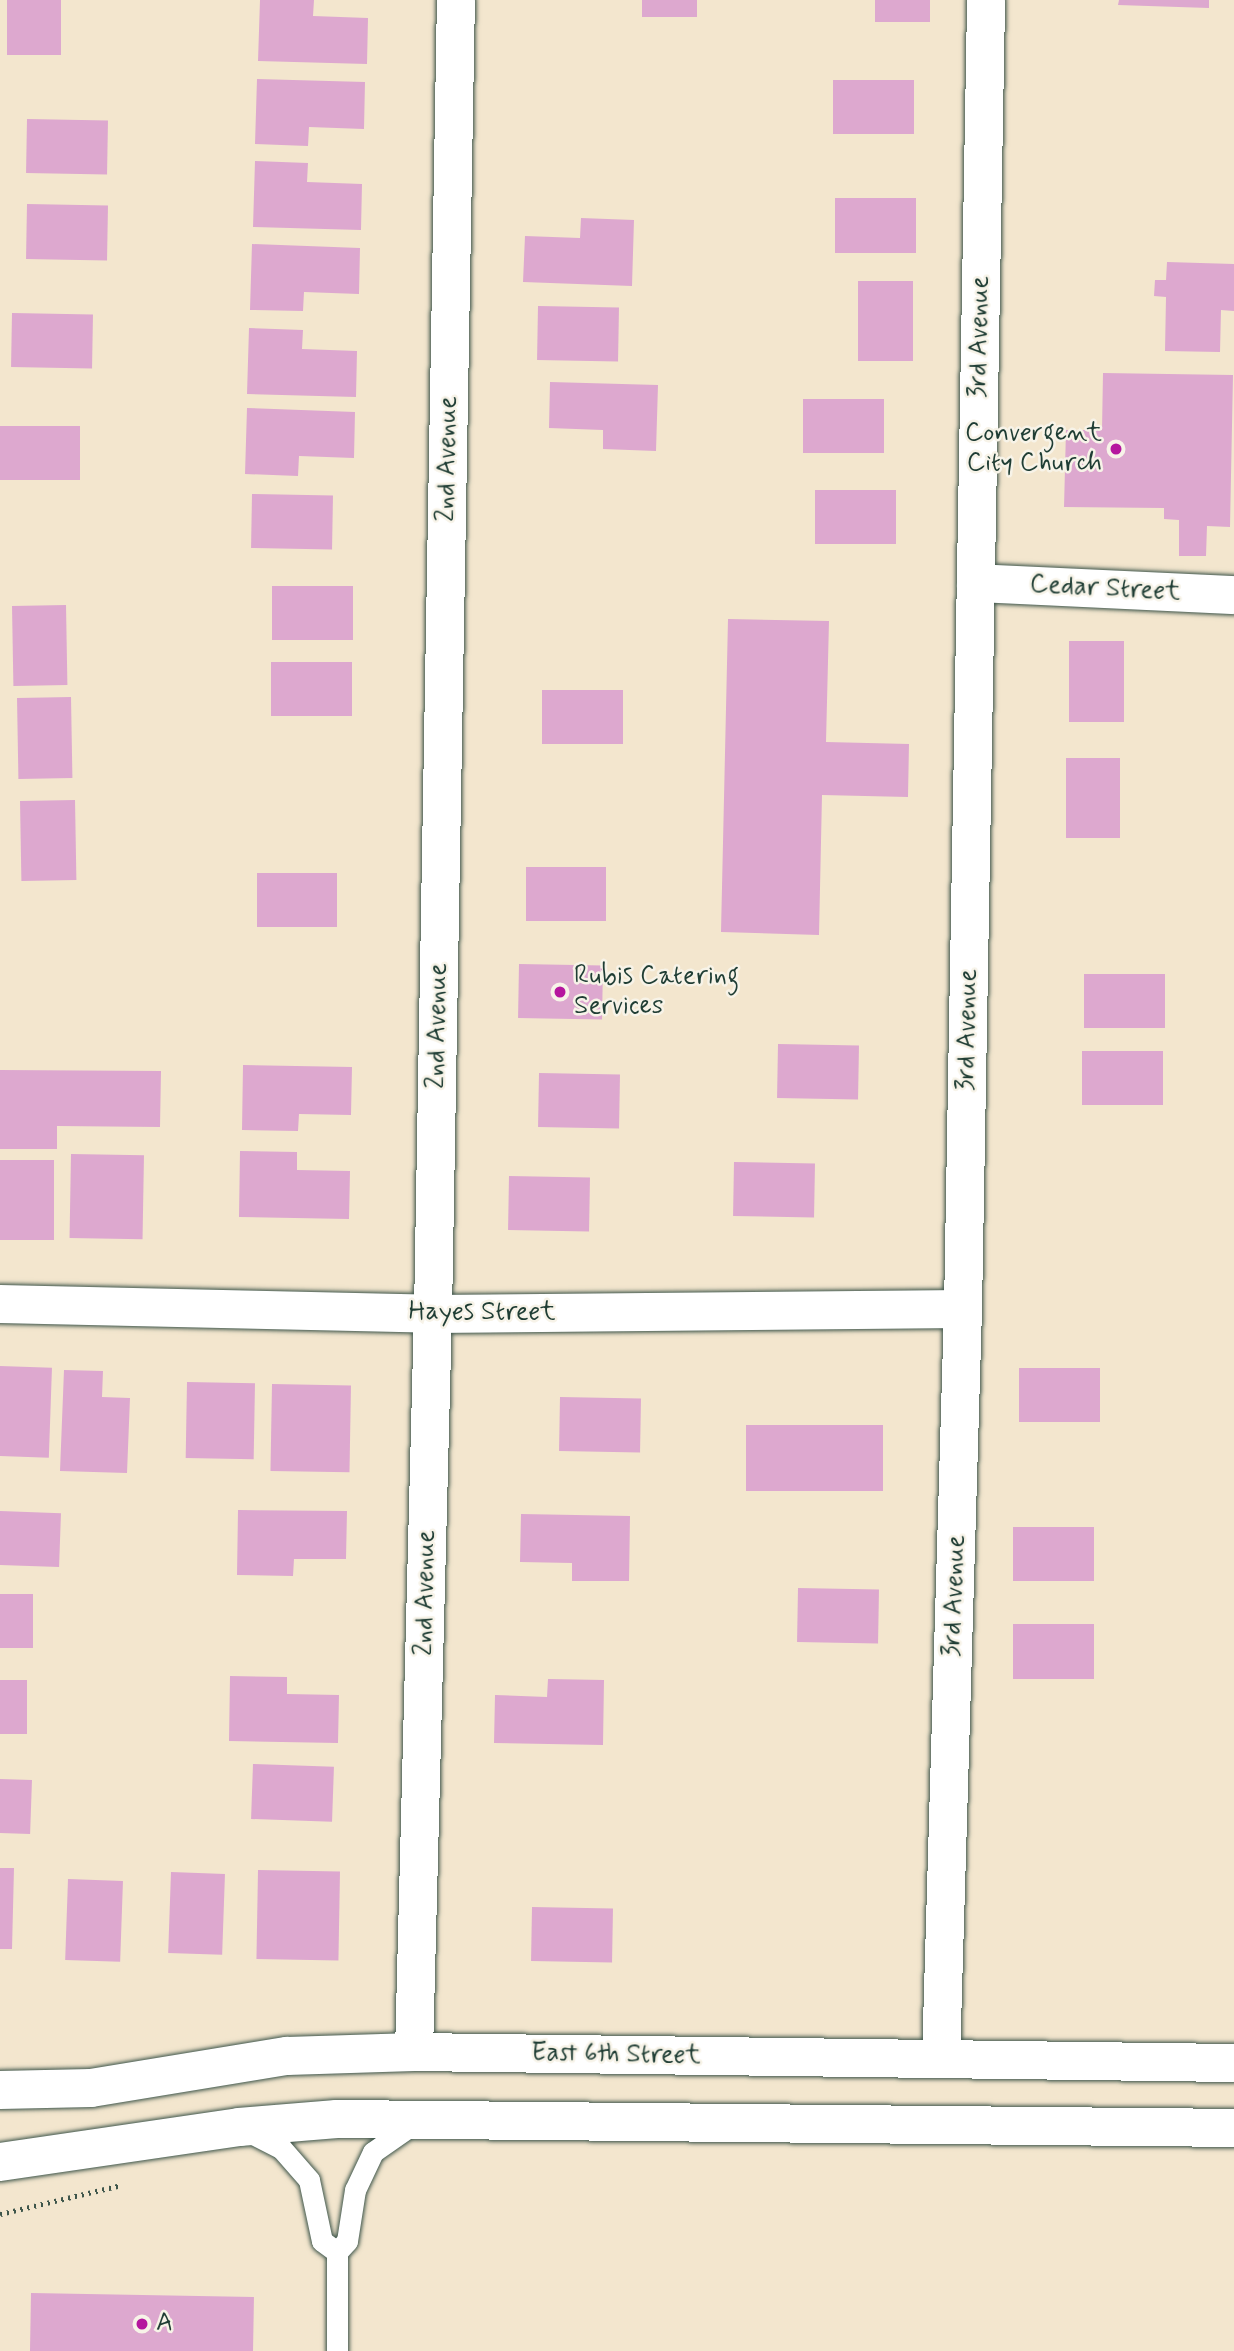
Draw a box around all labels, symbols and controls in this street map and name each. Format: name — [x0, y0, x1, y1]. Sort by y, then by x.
street label: 3rd Avenue — [963, 275, 997, 399]
street label: 2nd Avenue — [431, 395, 465, 523]
place label: Convergent City Church — [965, 418, 1102, 480]
marker: Convergent City Church — [1108, 441, 1124, 457]
street label: Cedar Street — [1029, 569, 1181, 609]
place label: Rubis Catering Services — [574, 961, 736, 1023]
street label: 2nd Avenue — [421, 962, 455, 1090]
street label: 3rd Avenue — [951, 968, 985, 1092]
marker: Rubis Catering Services — [552, 984, 568, 1000]
street label: Hayes Street — [408, 1297, 556, 1329]
street label: 2nd Avenue — [409, 1529, 443, 1657]
street label: 3rd Avenue — [937, 1534, 973, 1658]
street label: East 6th Street — [531, 2038, 701, 2072]
place label: A — [156, 2308, 173, 2340]
marker: A — [134, 2316, 150, 2332]

